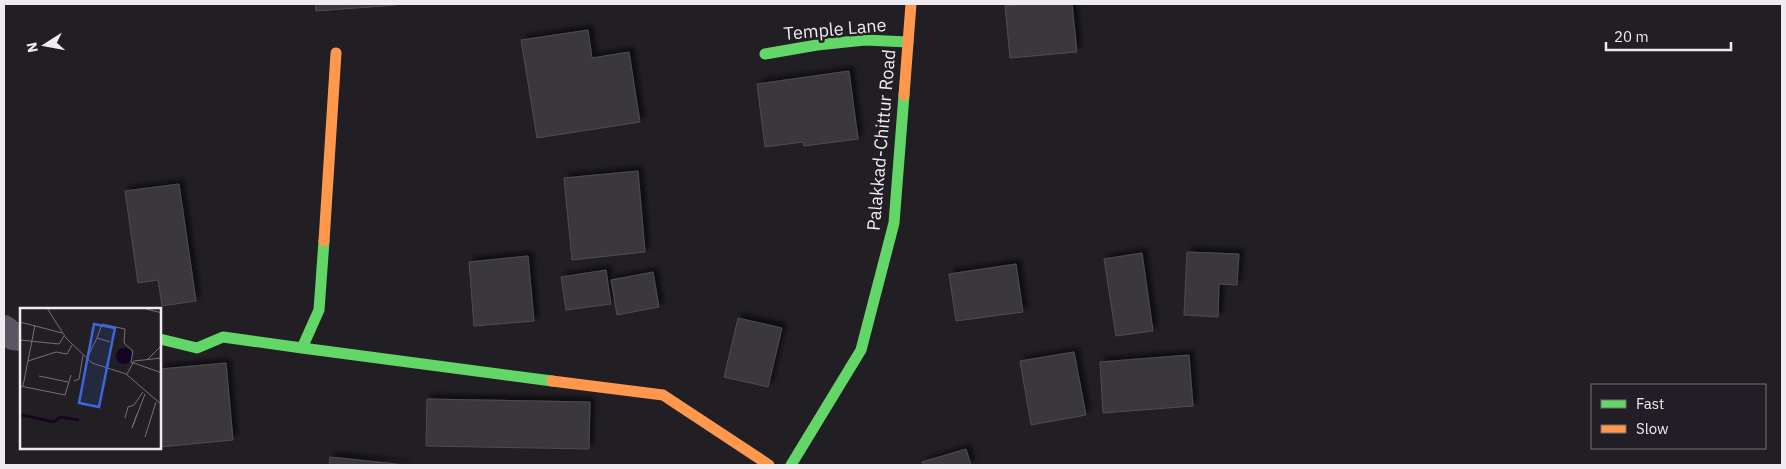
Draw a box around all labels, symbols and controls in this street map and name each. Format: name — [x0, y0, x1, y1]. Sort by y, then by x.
street label: Temple Lane — [783, 13, 887, 45]
north arrow — [20, 20, 70, 70]
scale bar — [1606, 20, 1731, 52]
text: 20 m — [1614, 27, 1649, 46]
text: N — [22, 41, 42, 54]
street label: Palakkad-Chittur Road — [862, 48, 900, 232]
inset map — [20, 308, 161, 449]
legend — [1591, 384, 1766, 449]
text: Fast — [1636, 394, 1664, 413]
text: Slow — [1636, 419, 1669, 438]

